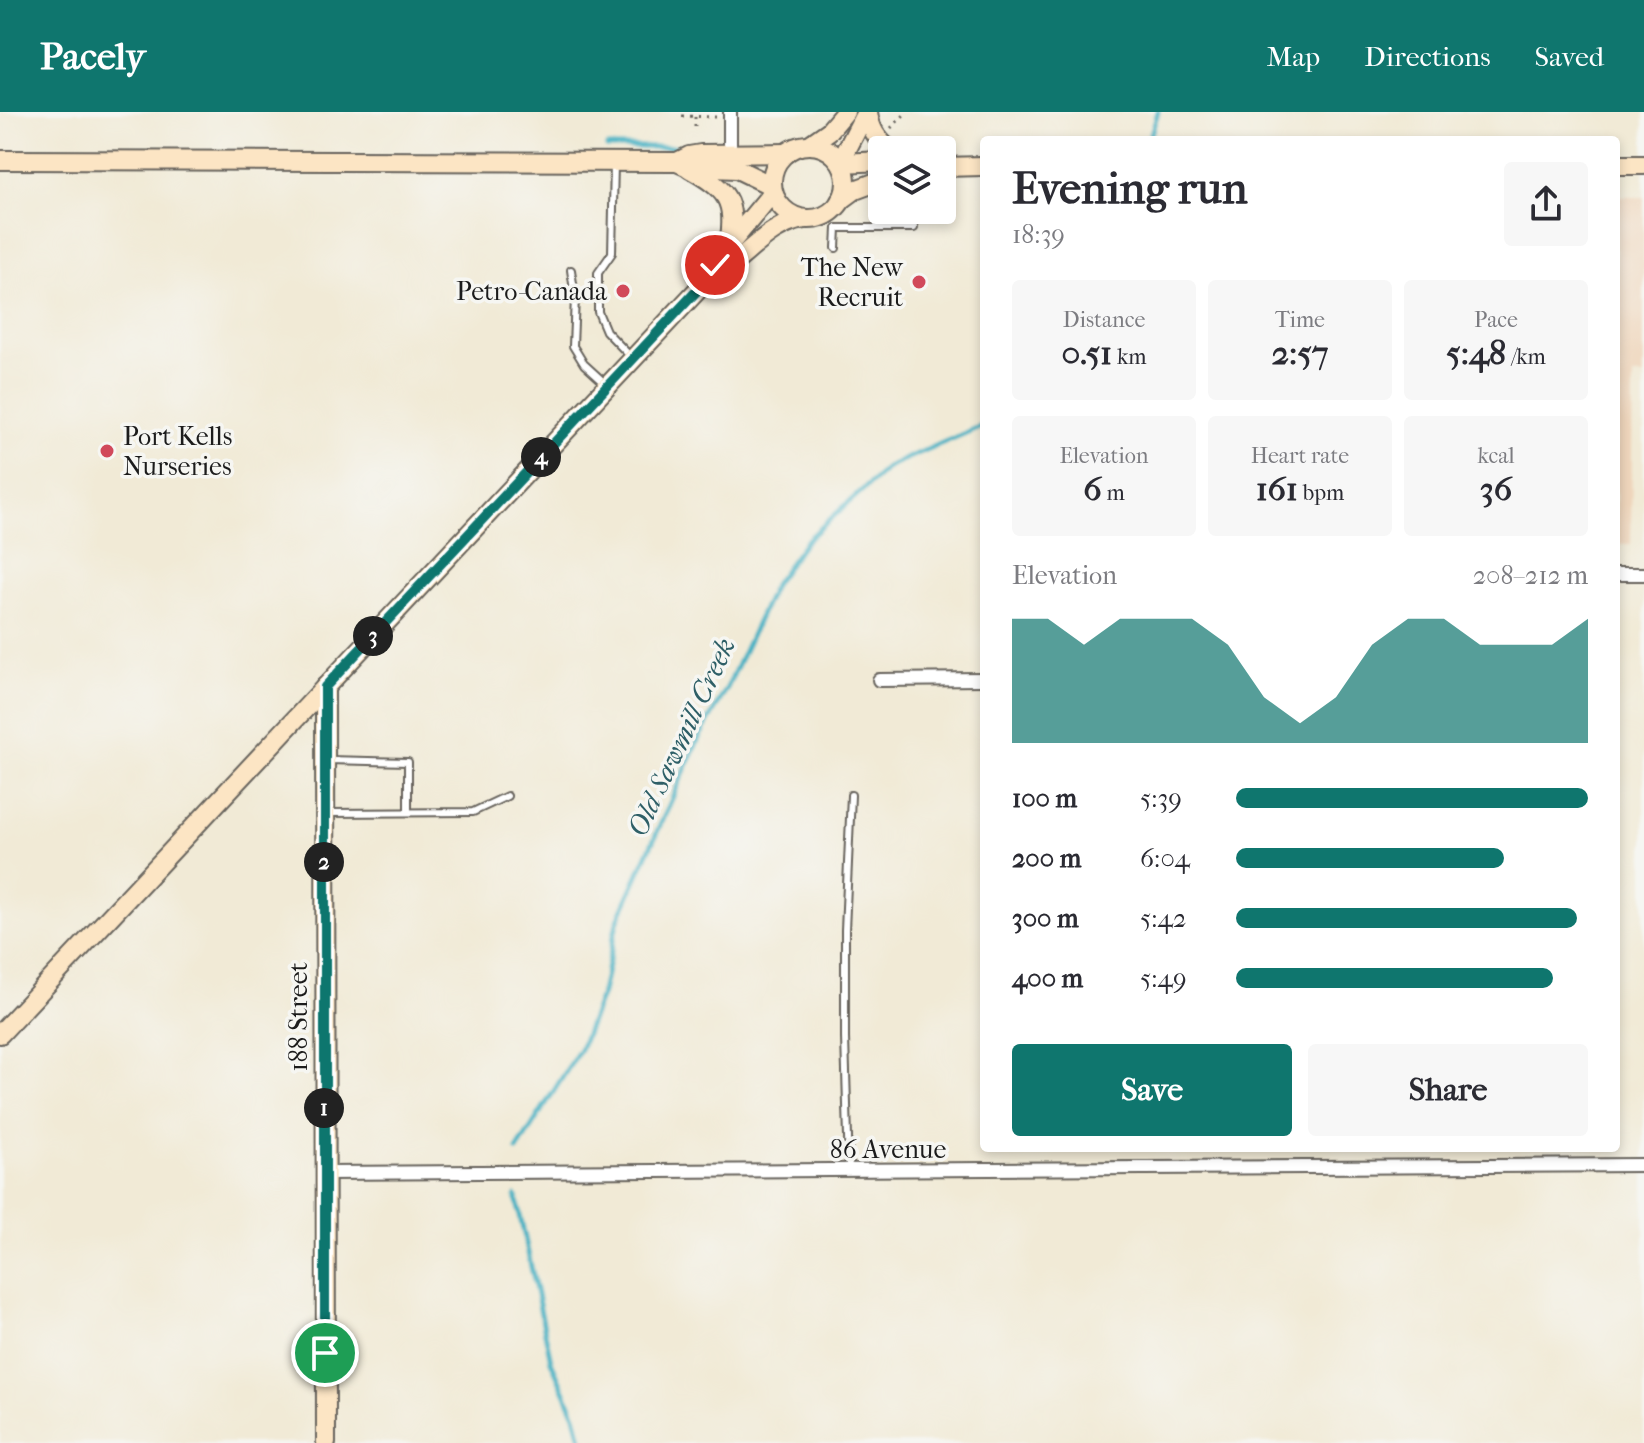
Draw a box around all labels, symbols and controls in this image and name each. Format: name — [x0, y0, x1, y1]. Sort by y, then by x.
text: Pacely — [40, 34, 146, 79]
text: Map — [1267, 40, 1320, 73]
text: Directions — [1364, 40, 1491, 73]
text: Saved — [1535, 40, 1604, 73]
map controls — [868, 136, 956, 224]
button: layers — [868, 136, 956, 224]
button: share — [1504, 162, 1588, 246]
text: Evening run — [1012, 163, 1247, 214]
text: 18:39 — [1012, 219, 1065, 250]
pin — [681, 231, 749, 299]
icon: check — [693, 243, 737, 287]
place label: The New Recruit — [801, 252, 904, 313]
marker: The New Recruit — [910, 273, 928, 291]
place label: Petro-Canada — [456, 276, 608, 307]
marker: Petro-Canada — [614, 282, 632, 300]
text: Distance — [1063, 307, 1145, 333]
text: Time — [1275, 307, 1325, 333]
text: Pace — [1474, 307, 1518, 333]
text: 0.51 — [1061, 333, 1112, 373]
text: 2:57 — [1272, 333, 1328, 373]
text: 5:48 — [1446, 333, 1506, 373]
text: km — [1112, 344, 1147, 370]
text: /km — [1506, 344, 1546, 370]
place label: Port Kells Nurseries — [123, 421, 232, 482]
pin: 4 — [521, 437, 561, 477]
marker: Port Kells Nurseries — [98, 442, 116, 460]
text: Elevation — [1060, 443, 1148, 469]
text: Heart rate — [1251, 443, 1349, 469]
text: kcal — [1477, 443, 1515, 469]
text: 4 — [535, 444, 548, 470]
text: 6 — [1083, 469, 1102, 509]
text: 161 — [1256, 469, 1298, 509]
text: 36 — [1480, 469, 1512, 509]
text: m — [1102, 480, 1125, 506]
text: bpm — [1298, 480, 1344, 506]
text: Elevation — [1012, 560, 1117, 591]
text: 208–212 m — [1473, 560, 1588, 591]
pin: 3 — [353, 616, 393, 656]
text: 3 — [368, 623, 378, 649]
water label: Old Sawmill Creek — [621, 632, 742, 842]
text: 100 m — [1012, 783, 1077, 814]
text: 5:39 — [1140, 783, 1182, 814]
pin: 2 — [304, 842, 344, 882]
text: 200 m — [1012, 843, 1081, 874]
text: 6:04 — [1140, 843, 1190, 874]
text: 2 — [318, 849, 330, 875]
text: 300 m — [1012, 903, 1079, 934]
text: 5:42 — [1140, 903, 1186, 934]
street label: 188 Street — [283, 961, 314, 1072]
text: 400 m — [1012, 963, 1083, 994]
text: 5:49 — [1140, 963, 1187, 994]
button: Save — [1012, 1044, 1292, 1136]
button: Share — [1308, 1044, 1588, 1136]
pin: 1 — [304, 1088, 344, 1128]
text: 1 — [320, 1095, 328, 1121]
street label: 86 Avenue — [830, 1134, 946, 1165]
pin — [291, 1319, 359, 1387]
icon: arrive — [303, 1331, 347, 1375]

